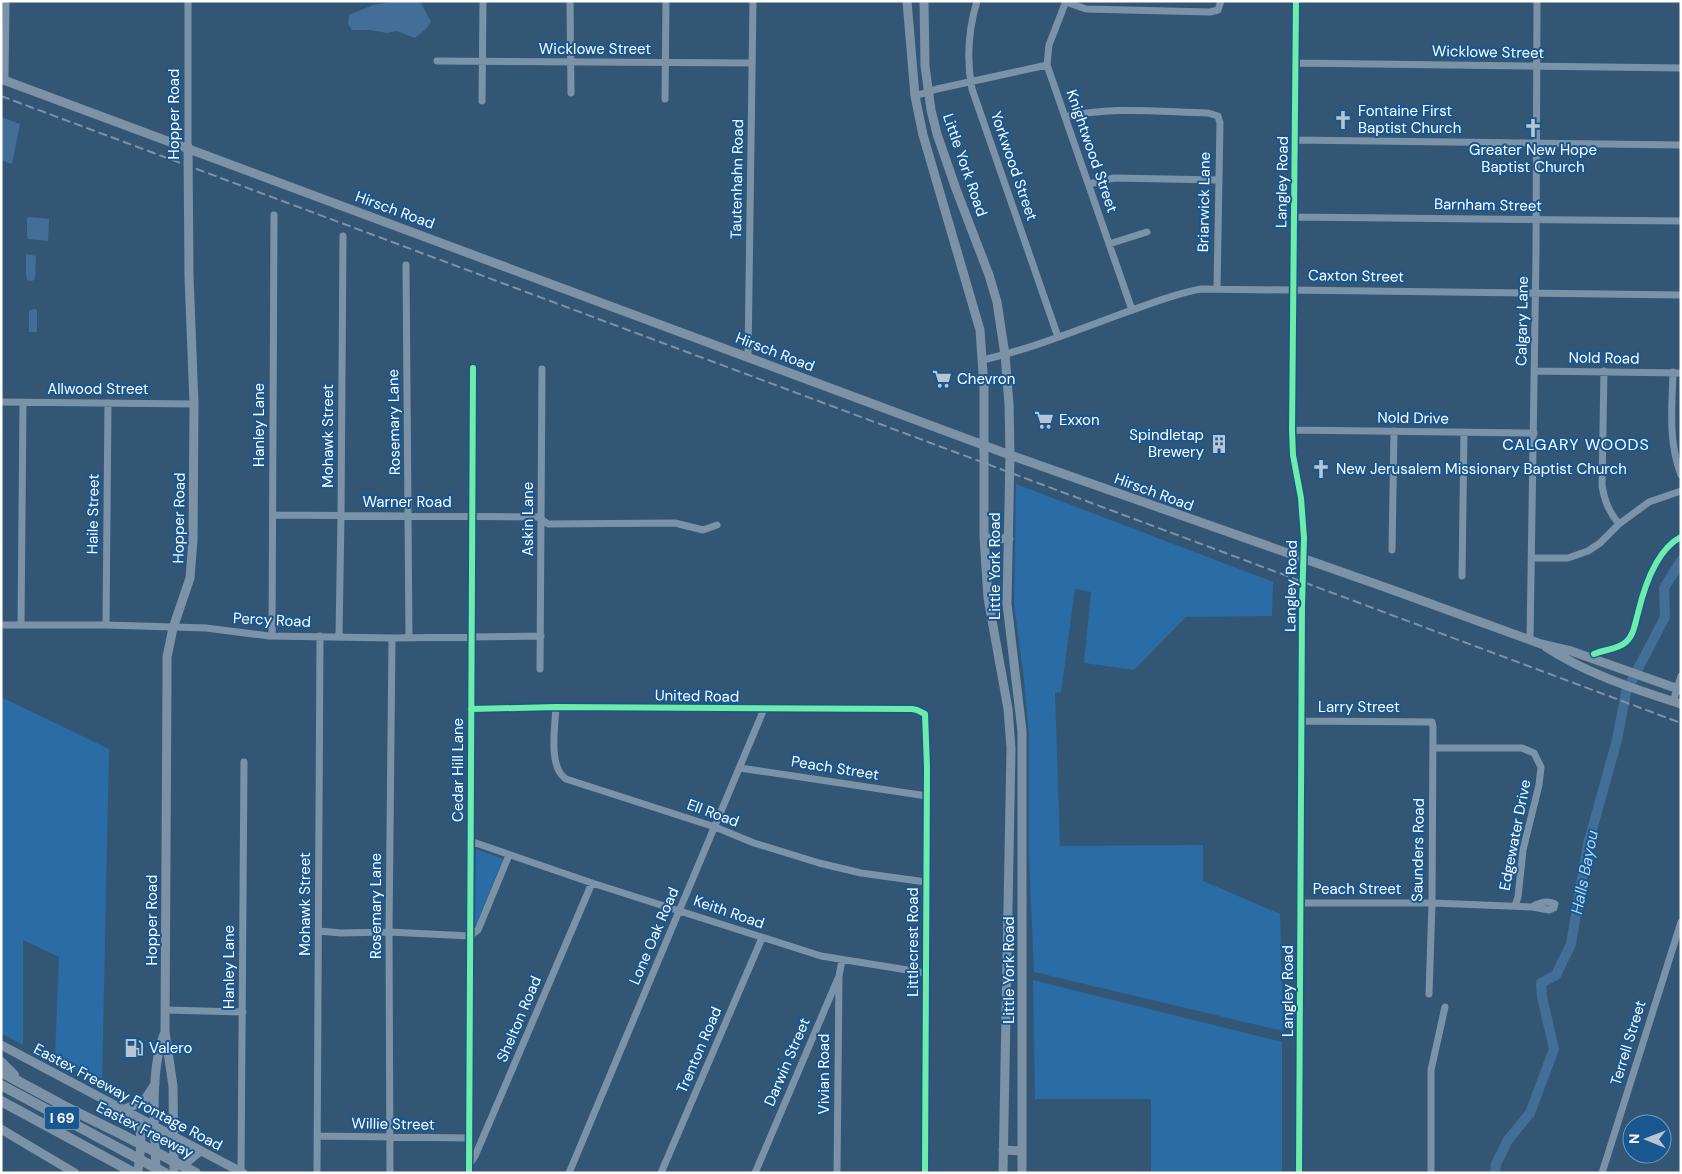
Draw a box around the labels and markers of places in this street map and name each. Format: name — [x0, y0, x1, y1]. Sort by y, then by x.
place label: Fontaine First Baptist Church — [1358, 101, 1461, 138]
church icon: Fontaine First Baptist Church — [1332, 109, 1354, 131]
church icon: Greater New Hope Baptist Church — [1522, 117, 1544, 139]
place label: Greater New Hope Baptist Church — [1469, 140, 1597, 177]
supermarket icon: Chevron — [931, 368, 953, 390]
place label: Chevron — [957, 369, 1015, 389]
supermarket icon: Exxon — [1033, 409, 1055, 431]
place label: Exxon — [1059, 410, 1100, 430]
place label: Spindletap Brewery — [1129, 425, 1205, 462]
building icon: Spindletap Brewery — [1208, 433, 1230, 455]
church icon: New Jerusalem Missionary Baptist Church — [1310, 458, 1332, 480]
place label: New Jerusalem Missionary Baptist Church — [1336, 459, 1627, 479]
fuel station icon: Valero — [123, 1037, 145, 1059]
place label: Valero — [149, 1038, 192, 1058]

